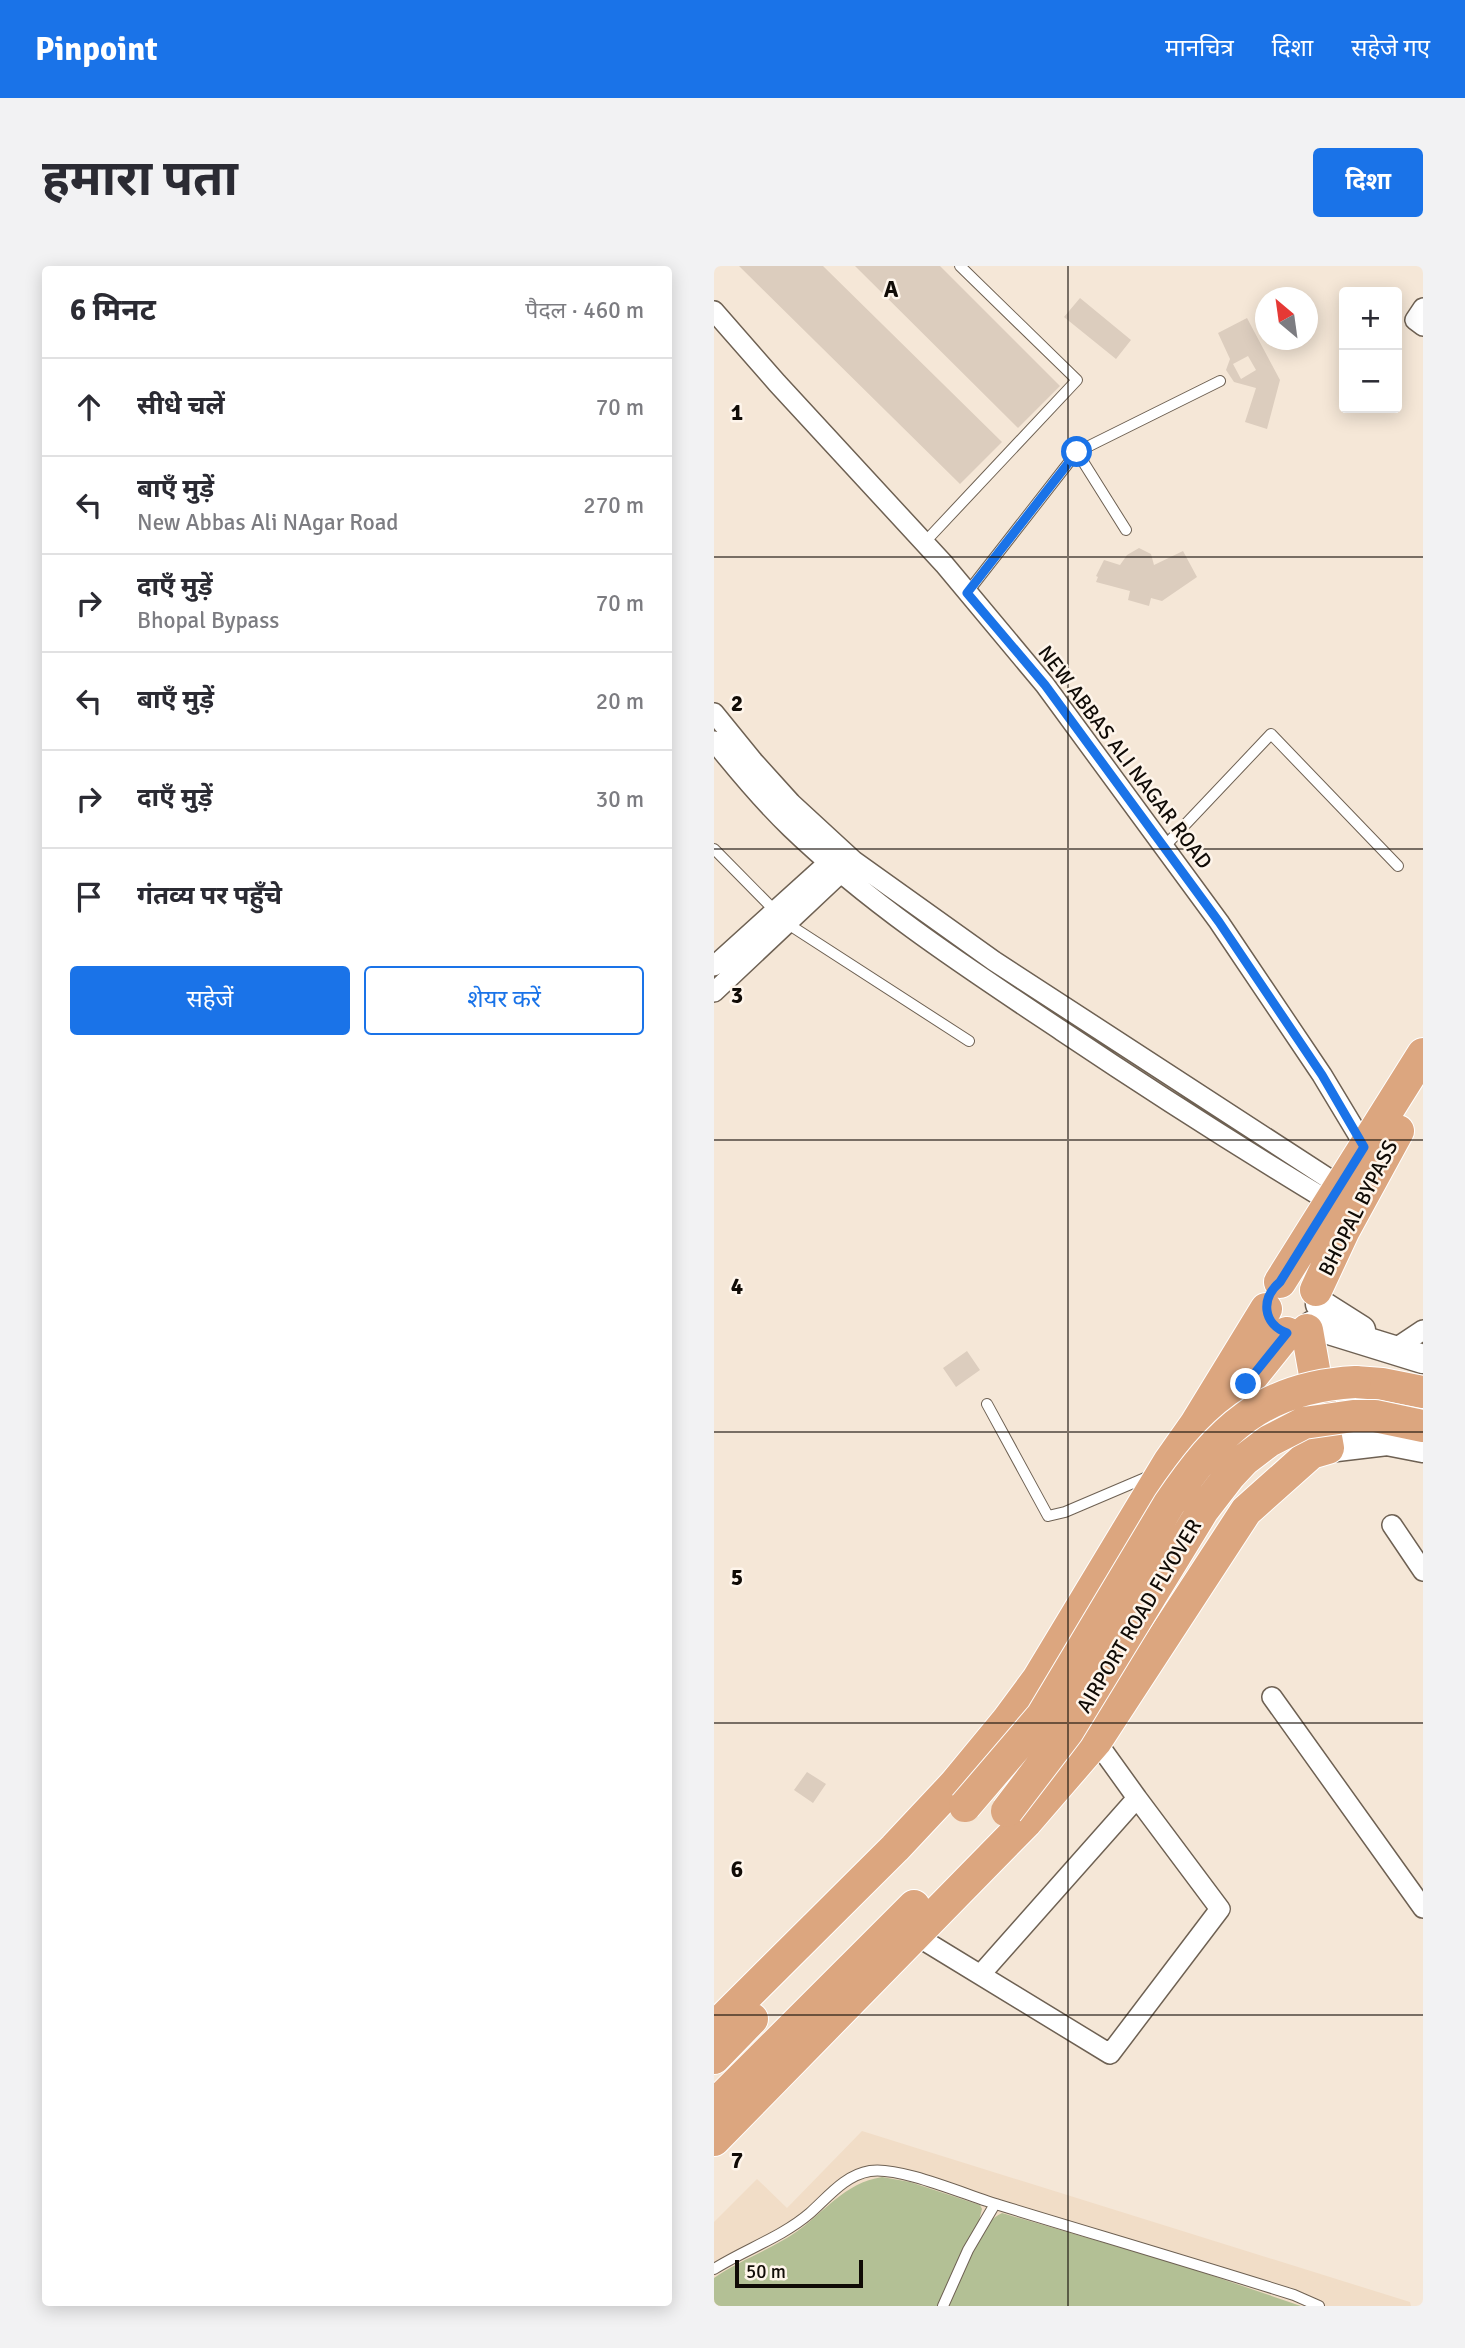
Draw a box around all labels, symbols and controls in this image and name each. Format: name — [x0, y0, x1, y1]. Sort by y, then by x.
text: Pinpoint — [35, 29, 158, 70]
text: मानचित्र — [1165, 33, 1234, 63]
text: दिशा — [1272, 33, 1313, 63]
text: सहेजे गए — [1351, 33, 1430, 63]
button: दिशा — [1313, 148, 1423, 217]
text: हमारा पता — [42, 149, 238, 209]
text: A — [884, 275, 899, 304]
north arrow — [1255, 287, 1318, 350]
map controls — [1339, 287, 1402, 413]
button: + — [1339, 287, 1402, 350]
text: 6 मिनट — [70, 292, 156, 329]
text: पैदल · 460 m — [525, 296, 644, 325]
button: − — [1339, 350, 1402, 413]
icon: ahead — [70, 388, 108, 426]
text: सीधे चलें — [137, 390, 225, 422]
text: 70 m — [596, 393, 644, 422]
text: 1 — [731, 398, 743, 427]
route start — [1061, 436, 1092, 467]
text: बाएँ मुड़ें — [137, 473, 214, 505]
icon: left — [70, 486, 108, 524]
text: 270 m — [583, 491, 644, 520]
text: New Abbas Ali NAgar Road — [137, 508, 399, 537]
text: दाएँ मुड़ें — [137, 571, 213, 603]
icon: right — [70, 584, 108, 622]
text: 70 m — [596, 589, 644, 618]
text: Bhopal Bypass — [137, 606, 279, 635]
street label: NEW ABBAS ALI NAGAR ROAD — [1032, 640, 1218, 874]
icon: left — [70, 682, 108, 720]
text: बाएँ मुड़ें — [137, 684, 214, 716]
text: 20 m — [596, 687, 644, 716]
text: 2 — [731, 689, 743, 718]
icon: right — [70, 780, 108, 818]
text: दाएँ मुड़ें — [137, 782, 213, 814]
text: 30 m — [596, 785, 644, 814]
icon: arrive — [70, 878, 108, 916]
text: गंतव्य पर पहुँचे — [137, 880, 282, 912]
button: सहेजें — [70, 966, 350, 1035]
button: शेयर करें — [364, 966, 644, 1035]
text: 3 — [731, 981, 743, 1010]
street label: BHOPAL BYPASS — [1313, 1136, 1403, 1280]
text: 4 — [731, 1272, 743, 1301]
route end — [1230, 1368, 1261, 1399]
street label: AIRPORT ROAD FLYOVER — [1071, 1514, 1207, 1718]
text: 5 — [731, 1563, 743, 1592]
text: 6 — [731, 1855, 743, 1884]
text: 7 — [731, 2146, 743, 2175]
scale bar — [735, 2257, 863, 2289]
text: 50 m — [746, 2260, 786, 2284]

